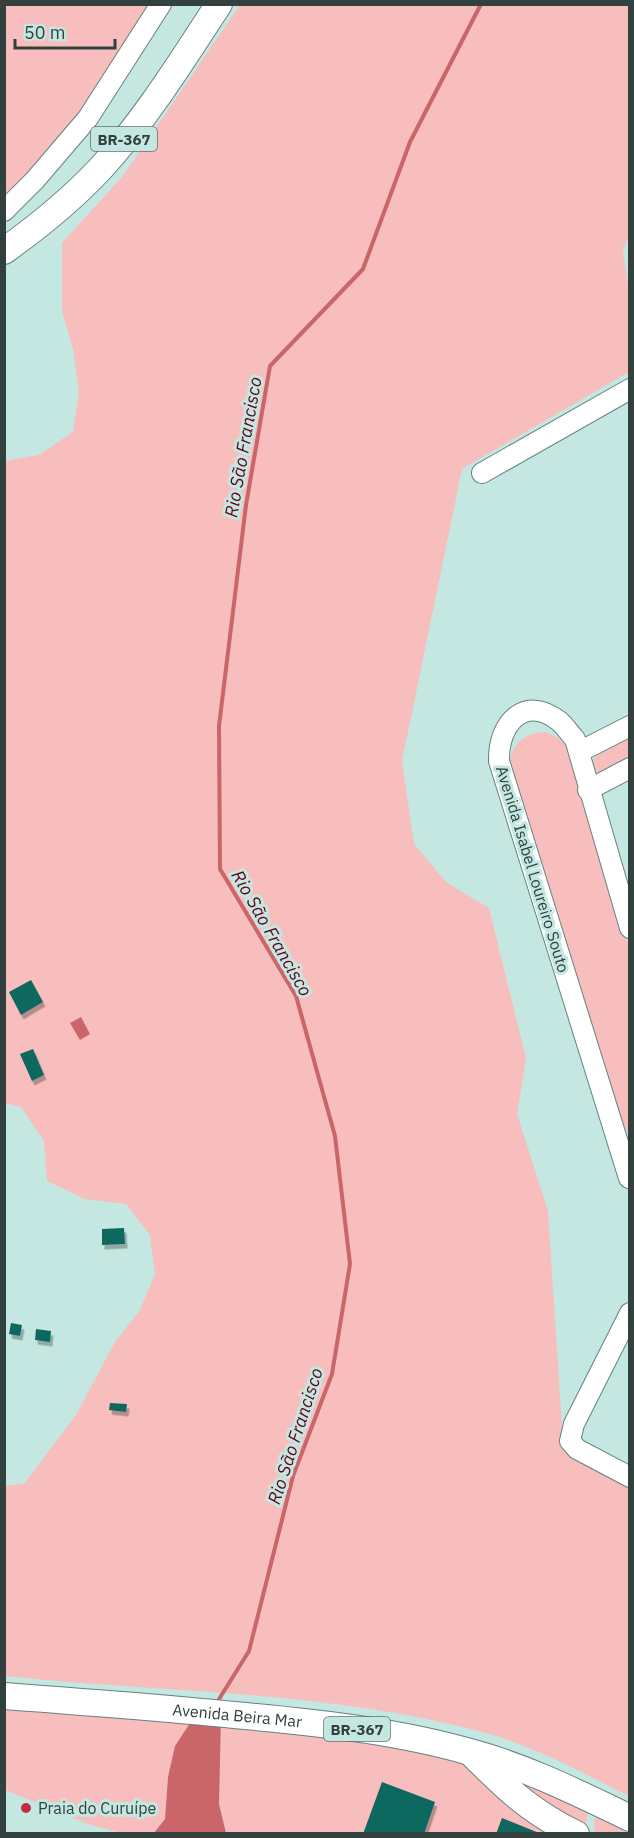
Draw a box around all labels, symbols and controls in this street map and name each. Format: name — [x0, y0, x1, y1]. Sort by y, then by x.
scale bar — [15, 12, 116, 50]
text: 50 m — [24, 21, 66, 44]
road number: BR-367 — [91, 127, 157, 151]
water label: Rio São Francisco — [219, 375, 267, 519]
street label: Avenida Isabel Loureiro Souto — [492, 763, 574, 975]
water label: Rio São Francisco — [226, 866, 318, 1000]
water label: Rio São Francisco — [262, 1365, 328, 1507]
street label: Avenida Beira Mar — [172, 1699, 303, 1732]
road number: BR-367 — [324, 1717, 390, 1741]
place label: Praia do Curuípe — [38, 1798, 156, 1818]
marker: Praia do Curuípe — [19, 1801, 33, 1815]

